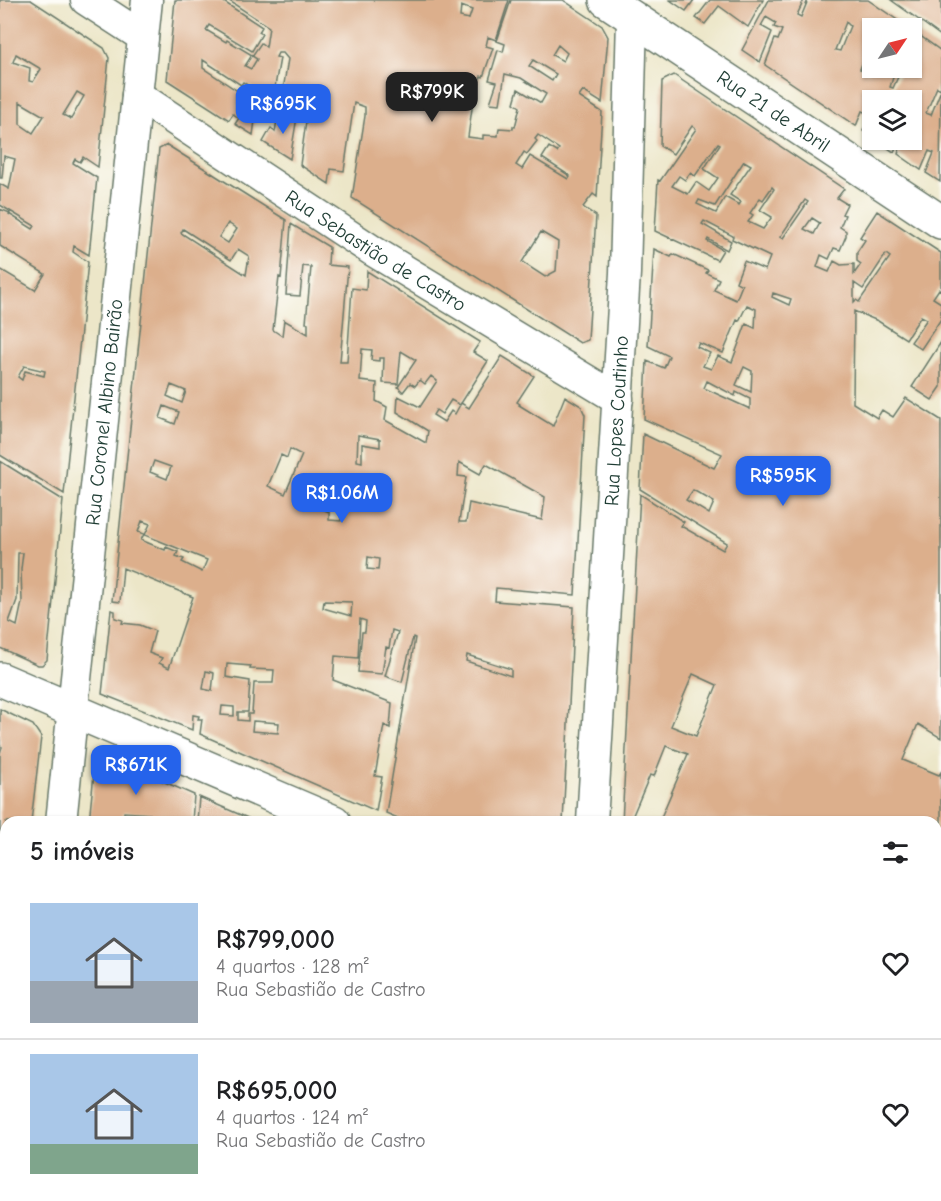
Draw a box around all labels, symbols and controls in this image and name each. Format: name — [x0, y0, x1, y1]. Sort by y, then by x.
north arrow — [862, 18, 922, 78]
map controls — [862, 18, 922, 150]
street label: Rua 21 de Abril — [712, 66, 834, 157]
pin: R$799K — [383, 72, 481, 123]
text: R$799K — [400, 80, 464, 103]
pin: R$695K — [234, 84, 332, 135]
button: layers — [862, 90, 922, 150]
text: R$695K — [250, 92, 316, 115]
street label: Rua Sebastião de Castro — [281, 185, 470, 317]
street label: Rua Coronel Albino Bairão — [81, 298, 128, 527]
street label: Rua Lopes Coutinho — [600, 335, 633, 507]
pin: R$595K — [734, 456, 832, 507]
text: R$595K — [750, 464, 816, 487]
pin: R$1.06M — [287, 473, 397, 524]
text: R$1.06M — [305, 481, 379, 504]
pin: R$671K — [87, 745, 185, 796]
text: R$671K — [105, 753, 167, 776]
icon: filters — [879, 836, 912, 869]
text: 5 imóveis — [30, 837, 134, 867]
text: R$799,000 — [216, 925, 335, 955]
icon: home — [78, 927, 150, 999]
icon: heart — [879, 947, 912, 980]
text: 4 quartos · 128 m² — [216, 955, 369, 978]
text: Rua Sebastião de Castro — [216, 978, 426, 1001]
text: R$695,000 — [216, 1076, 337, 1106]
icon: home — [78, 1078, 150, 1150]
icon: heart — [879, 1098, 912, 1131]
text: 4 quartos · 124 m² — [216, 1106, 368, 1129]
text: Rua Sebastião de Castro — [216, 1129, 426, 1152]

